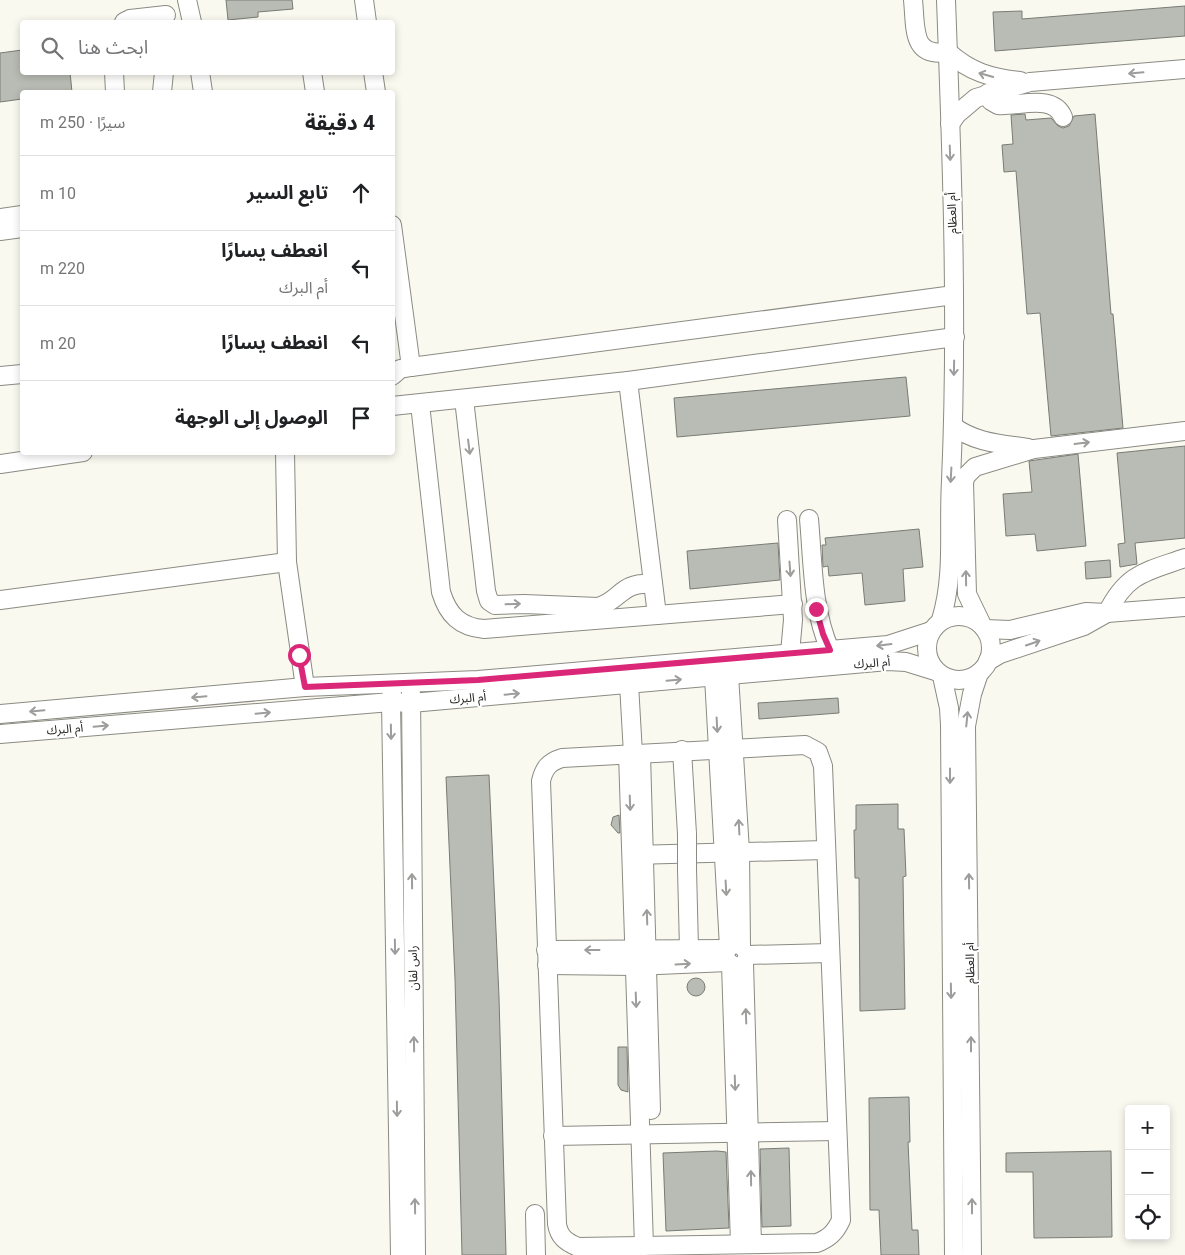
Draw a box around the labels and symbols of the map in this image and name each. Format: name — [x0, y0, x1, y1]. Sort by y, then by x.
one-way arrow — [1129, 68, 1145, 77]
one-way arrow — [978, 70, 994, 79]
one-way arrow — [946, 145, 955, 161]
street label: أم العظام — [944, 192, 962, 234]
one-way arrow — [949, 360, 959, 376]
one-way arrow — [1074, 438, 1090, 448]
one-way arrow — [464, 439, 474, 455]
one-way arrow — [946, 466, 955, 482]
one-way arrow — [786, 560, 795, 576]
one-way arrow — [961, 570, 971, 586]
route end — [805, 598, 828, 621]
one-way arrow — [504, 599, 521, 609]
one-way arrow — [1025, 638, 1041, 647]
one-way arrow — [877, 640, 893, 650]
route start — [288, 644, 311, 667]
street label: أم البرك — [853, 654, 891, 673]
one-way arrow — [666, 675, 682, 685]
street label: أم البرك — [449, 689, 487, 709]
one-way arrow — [504, 689, 520, 699]
one-way arrow — [191, 692, 207, 701]
one-way arrow — [29, 706, 45, 715]
one-way arrow — [255, 708, 271, 717]
one-way arrow — [962, 711, 972, 727]
one-way arrow — [712, 717, 721, 733]
street label: أم البرك — [46, 720, 84, 740]
one-way arrow — [93, 721, 109, 731]
one-way arrow — [386, 723, 396, 739]
one-way arrow — [945, 768, 955, 784]
one-way arrow — [625, 794, 634, 810]
one-way arrow — [734, 819, 744, 836]
one-way arrow — [407, 874, 417, 890]
one-way arrow — [964, 874, 974, 890]
one-way arrow — [721, 879, 731, 895]
one-way arrow — [642, 909, 652, 926]
one-way arrow — [390, 938, 399, 954]
street label: أم العظام — [962, 942, 979, 984]
street label: راس لفان — [406, 945, 420, 991]
one-way arrow — [584, 945, 600, 955]
one-way arrow — [674, 959, 691, 969]
one-way arrow — [946, 982, 956, 999]
one-way arrow — [631, 992, 641, 1008]
one-way arrow — [741, 1008, 751, 1024]
one-way arrow — [409, 1036, 419, 1052]
one-way arrow — [966, 1036, 976, 1052]
one-way arrow — [731, 1075, 740, 1091]
one-way arrow — [392, 1100, 402, 1117]
one-way arrow — [746, 1170, 756, 1186]
one-way arrow — [410, 1199, 420, 1215]
one-way arrow — [967, 1199, 977, 1215]

